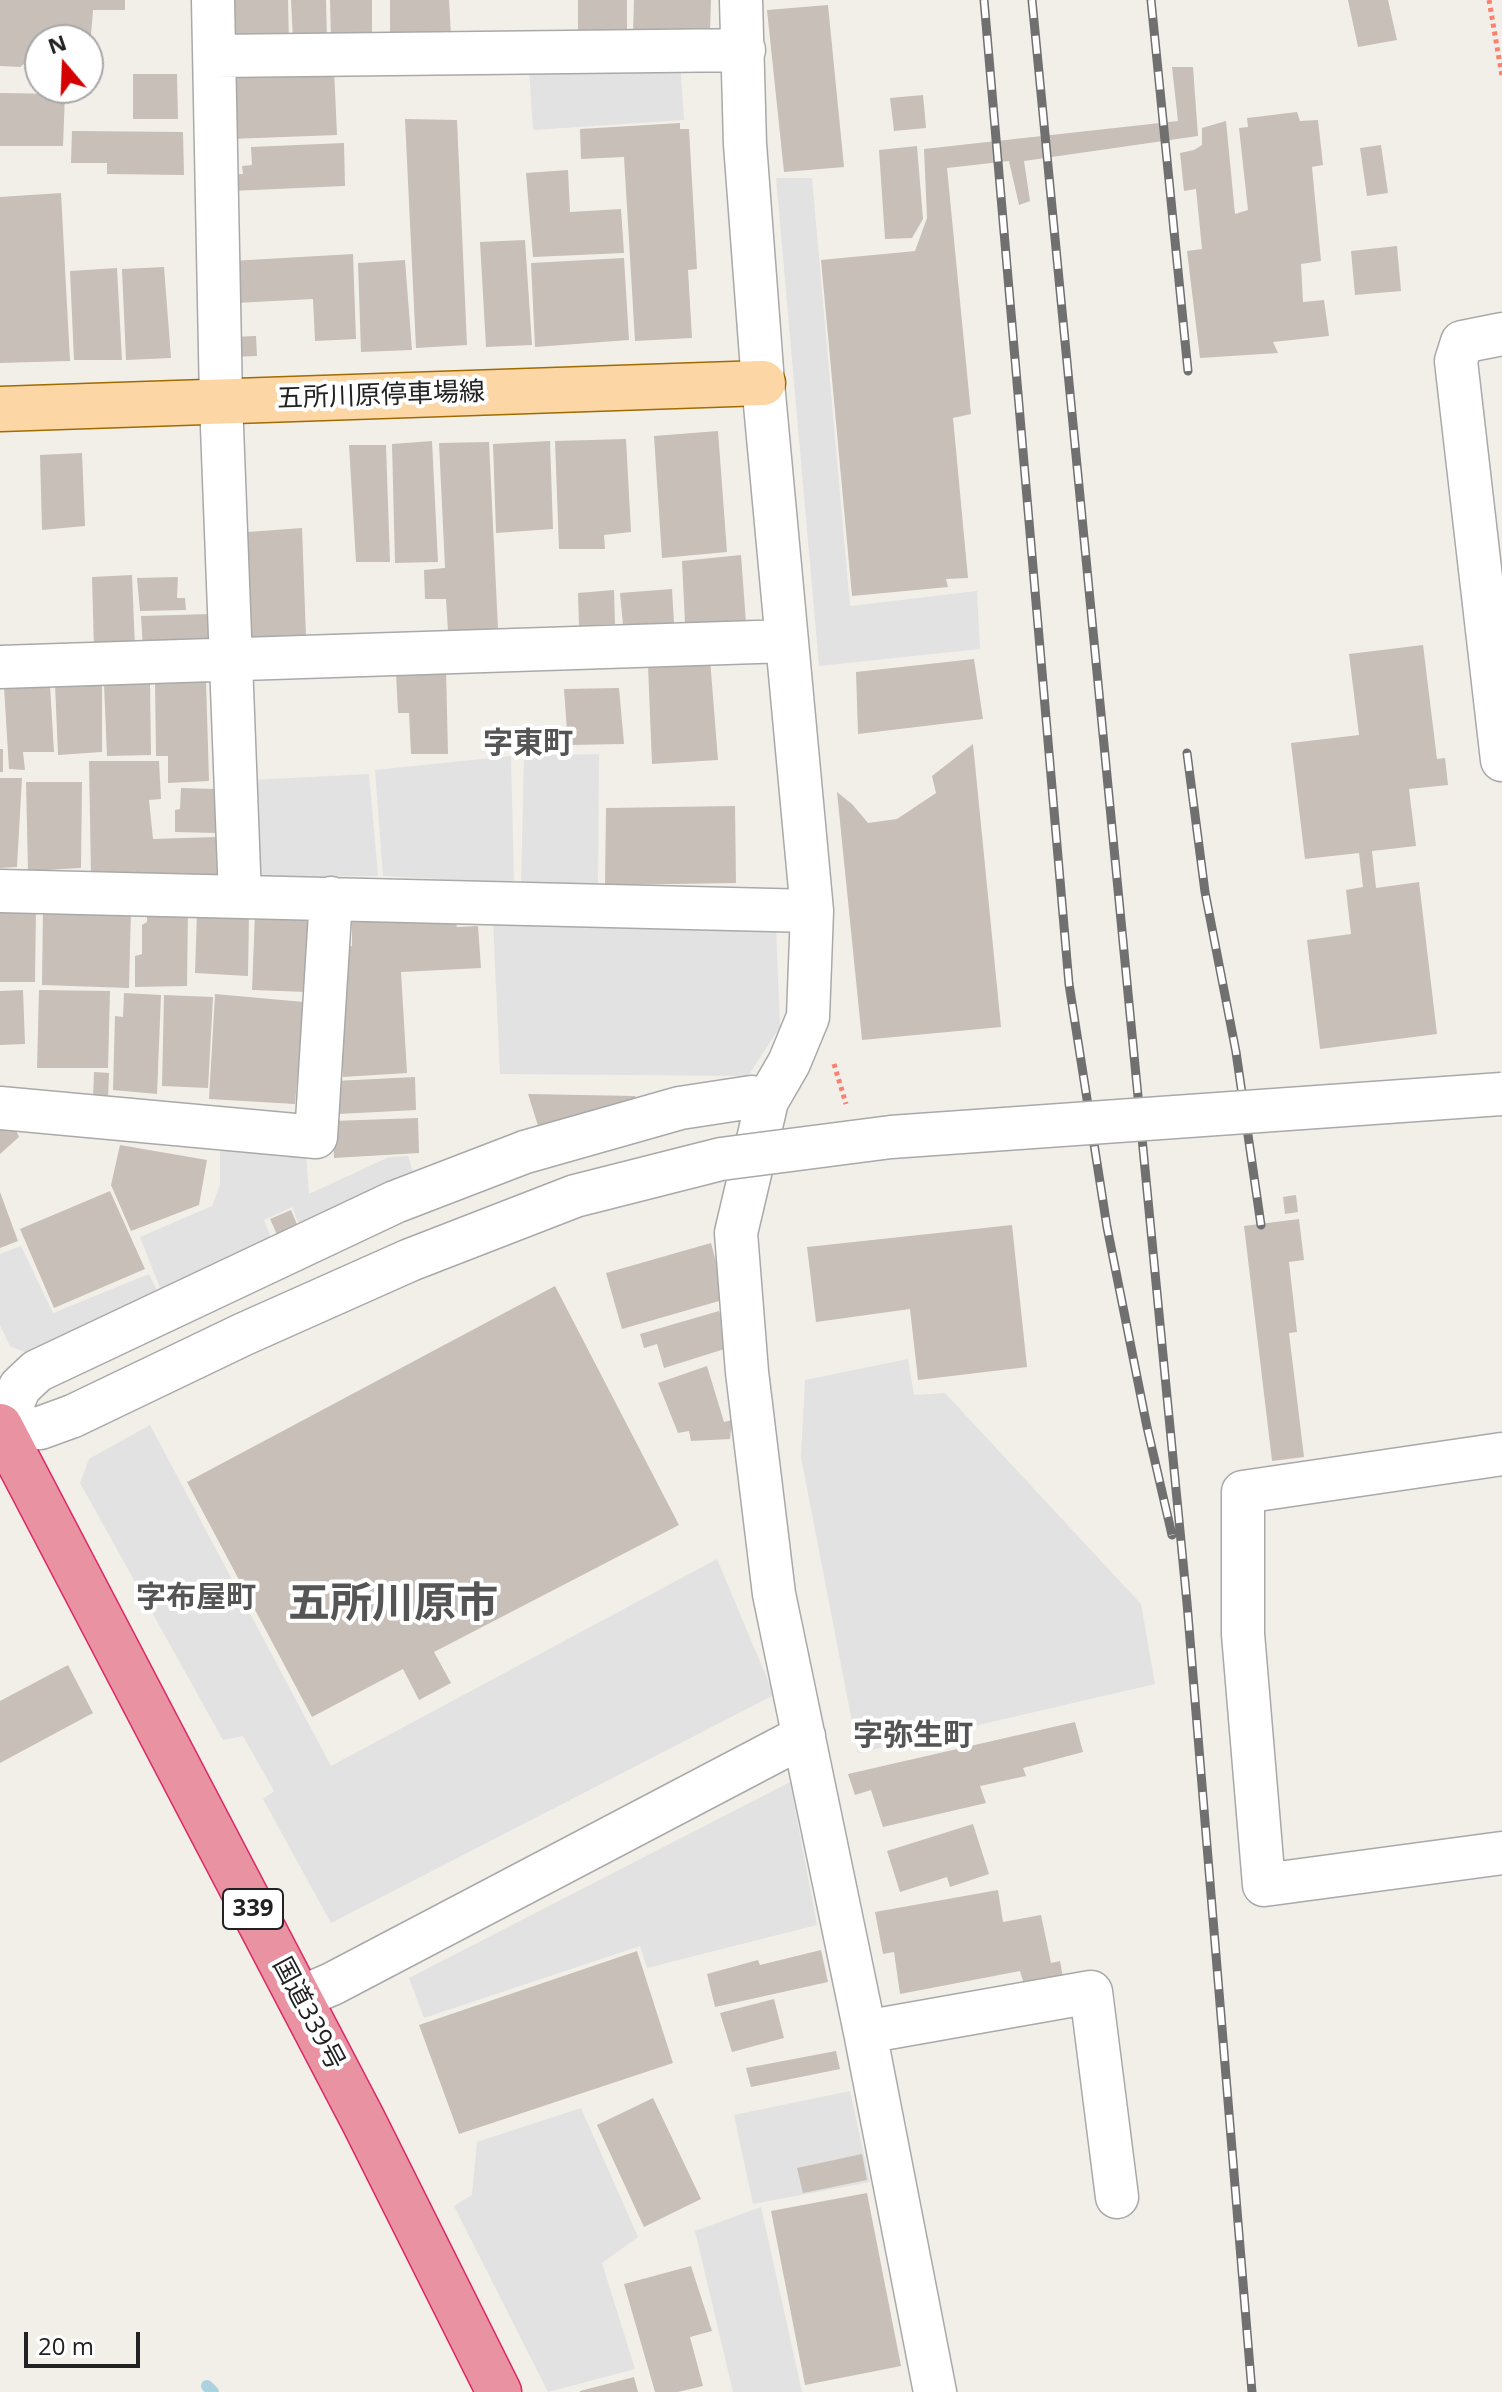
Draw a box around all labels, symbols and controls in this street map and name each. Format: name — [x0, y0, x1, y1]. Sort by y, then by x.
north arrow — [24, 24, 104, 104]
text: N — [43, 26, 70, 60]
street label: 五所川原停車場線 — [277, 377, 485, 415]
district label: 字東町 — [483, 726, 573, 762]
district label: 字布屋町 — [136, 1580, 256, 1616]
district label: 五所川原市 — [288, 1580, 498, 1630]
district label: 字弥生町 — [853, 1718, 973, 1754]
road number: 339 — [223, 1889, 283, 1929]
street label: 国道339号 — [265, 1953, 351, 2075]
scale bar — [28, 2316, 144, 2366]
text: 20 m — [38, 2329, 94, 2362]

